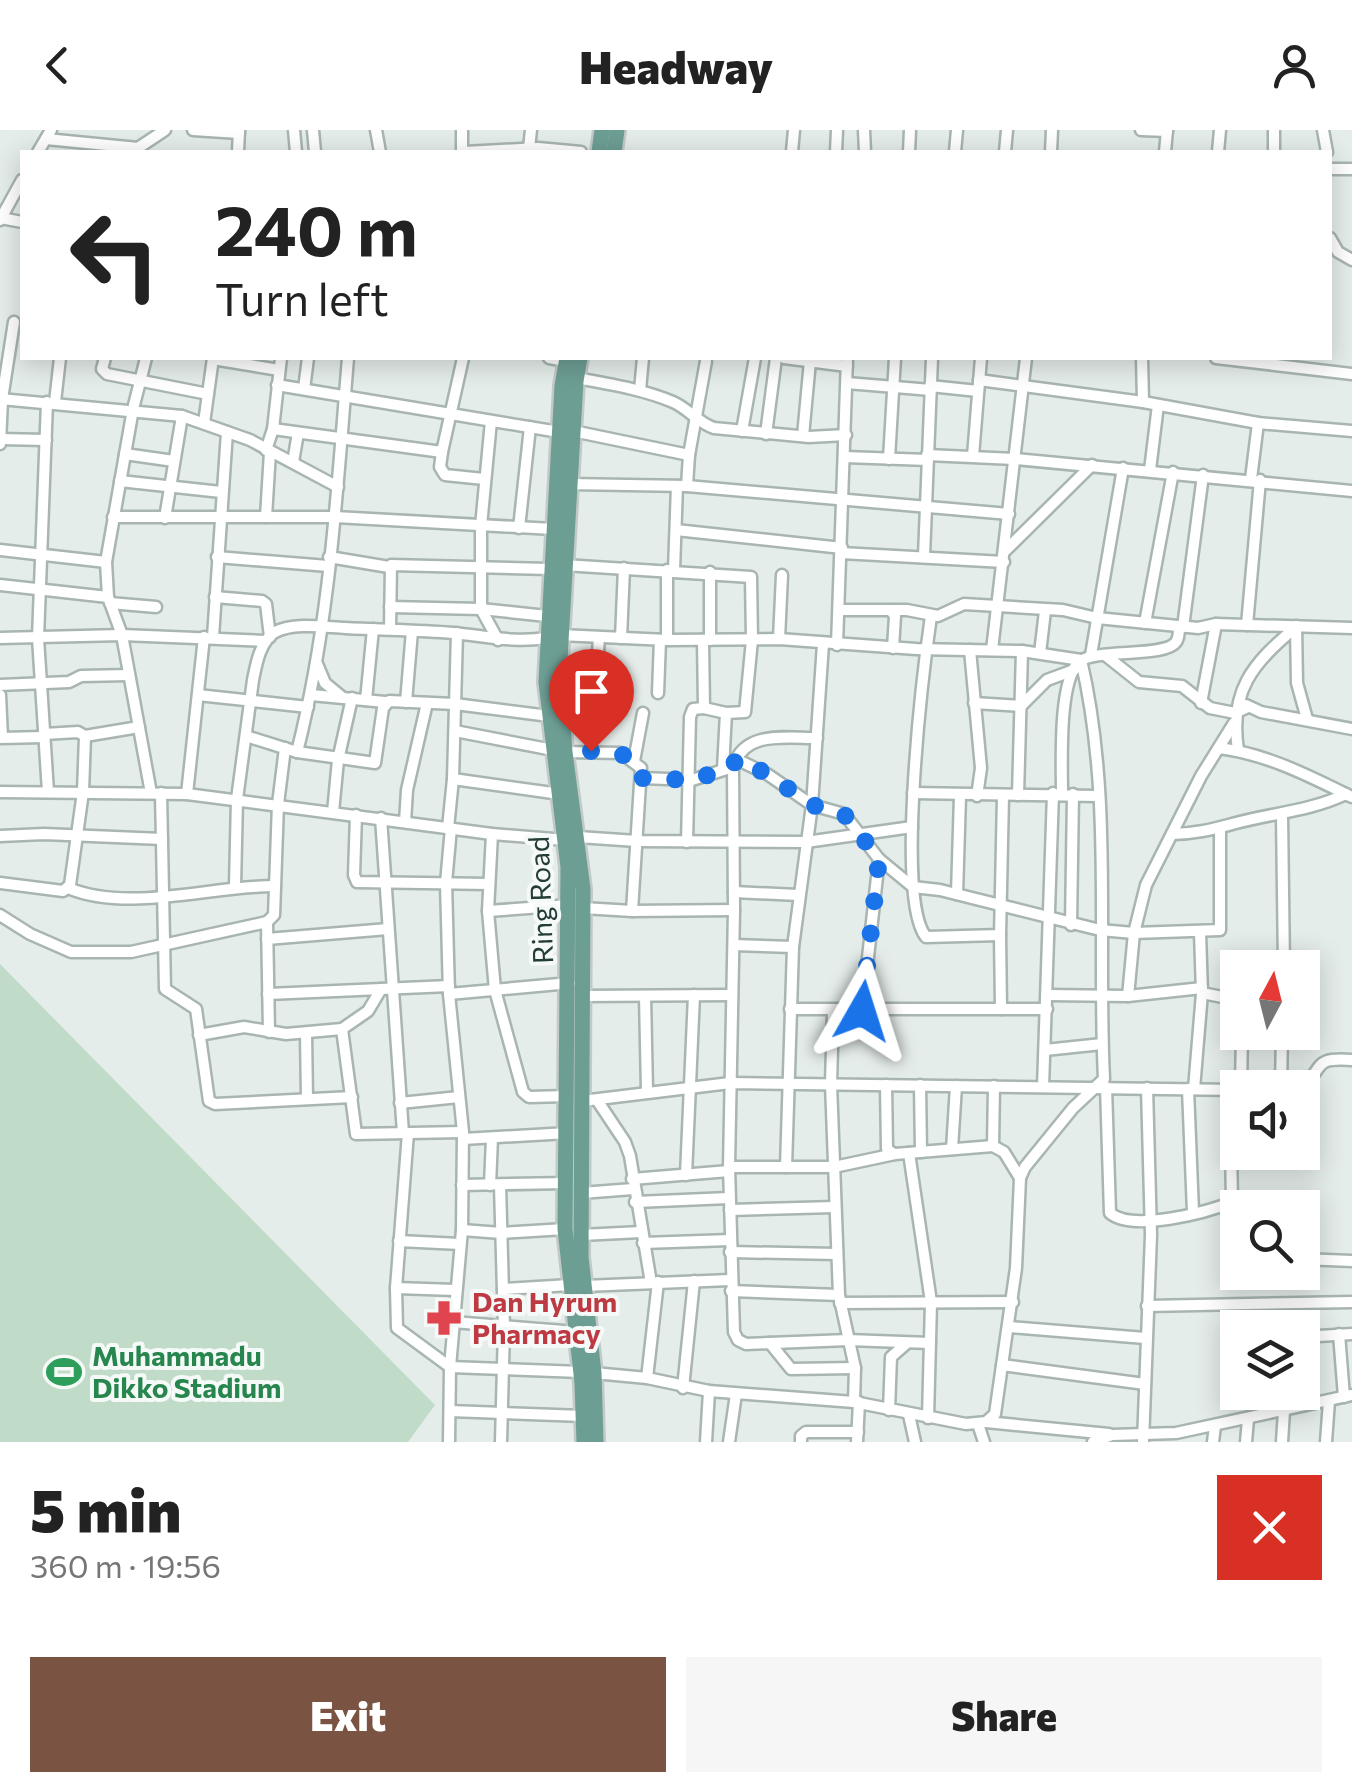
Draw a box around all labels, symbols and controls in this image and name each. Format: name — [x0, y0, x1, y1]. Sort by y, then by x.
icon: back — [30, 38, 85, 93]
text: Headway — [579, 38, 773, 93]
icon: person — [1267, 38, 1322, 93]
text: 240 m — [215, 185, 418, 270]
icon: left — [50, 190, 180, 320]
text: Turn left — [215, 270, 389, 325]
pin — [549, 649, 634, 752]
icon: arrive — [564, 664, 619, 719]
street label: Ring Road — [521, 836, 559, 965]
north arrow — [1220, 950, 1320, 1050]
map controls — [1220, 950, 1320, 1410]
position arrow — [810, 959, 914, 1063]
button: sound — [1220, 1070, 1320, 1170]
button: search — [1220, 1190, 1320, 1290]
place label: Dan Hyrum Pharmacy — [472, 1284, 617, 1350]
pharmacy icon: Dan Hyrum Pharmacy — [425, 1299, 463, 1337]
button: layers — [1220, 1310, 1320, 1410]
place label: Muhammadu Dikko Stadium — [92, 1338, 282, 1404]
sports icon: Muhammadu Dikko Stadium — [45, 1353, 83, 1391]
text: 5 min — [30, 1471, 181, 1544]
button: close — [1217, 1475, 1322, 1580]
text: 360 m · 19:56 — [30, 1545, 221, 1585]
button: Exit — [30, 1657, 666, 1772]
button: Share — [686, 1657, 1322, 1772]

